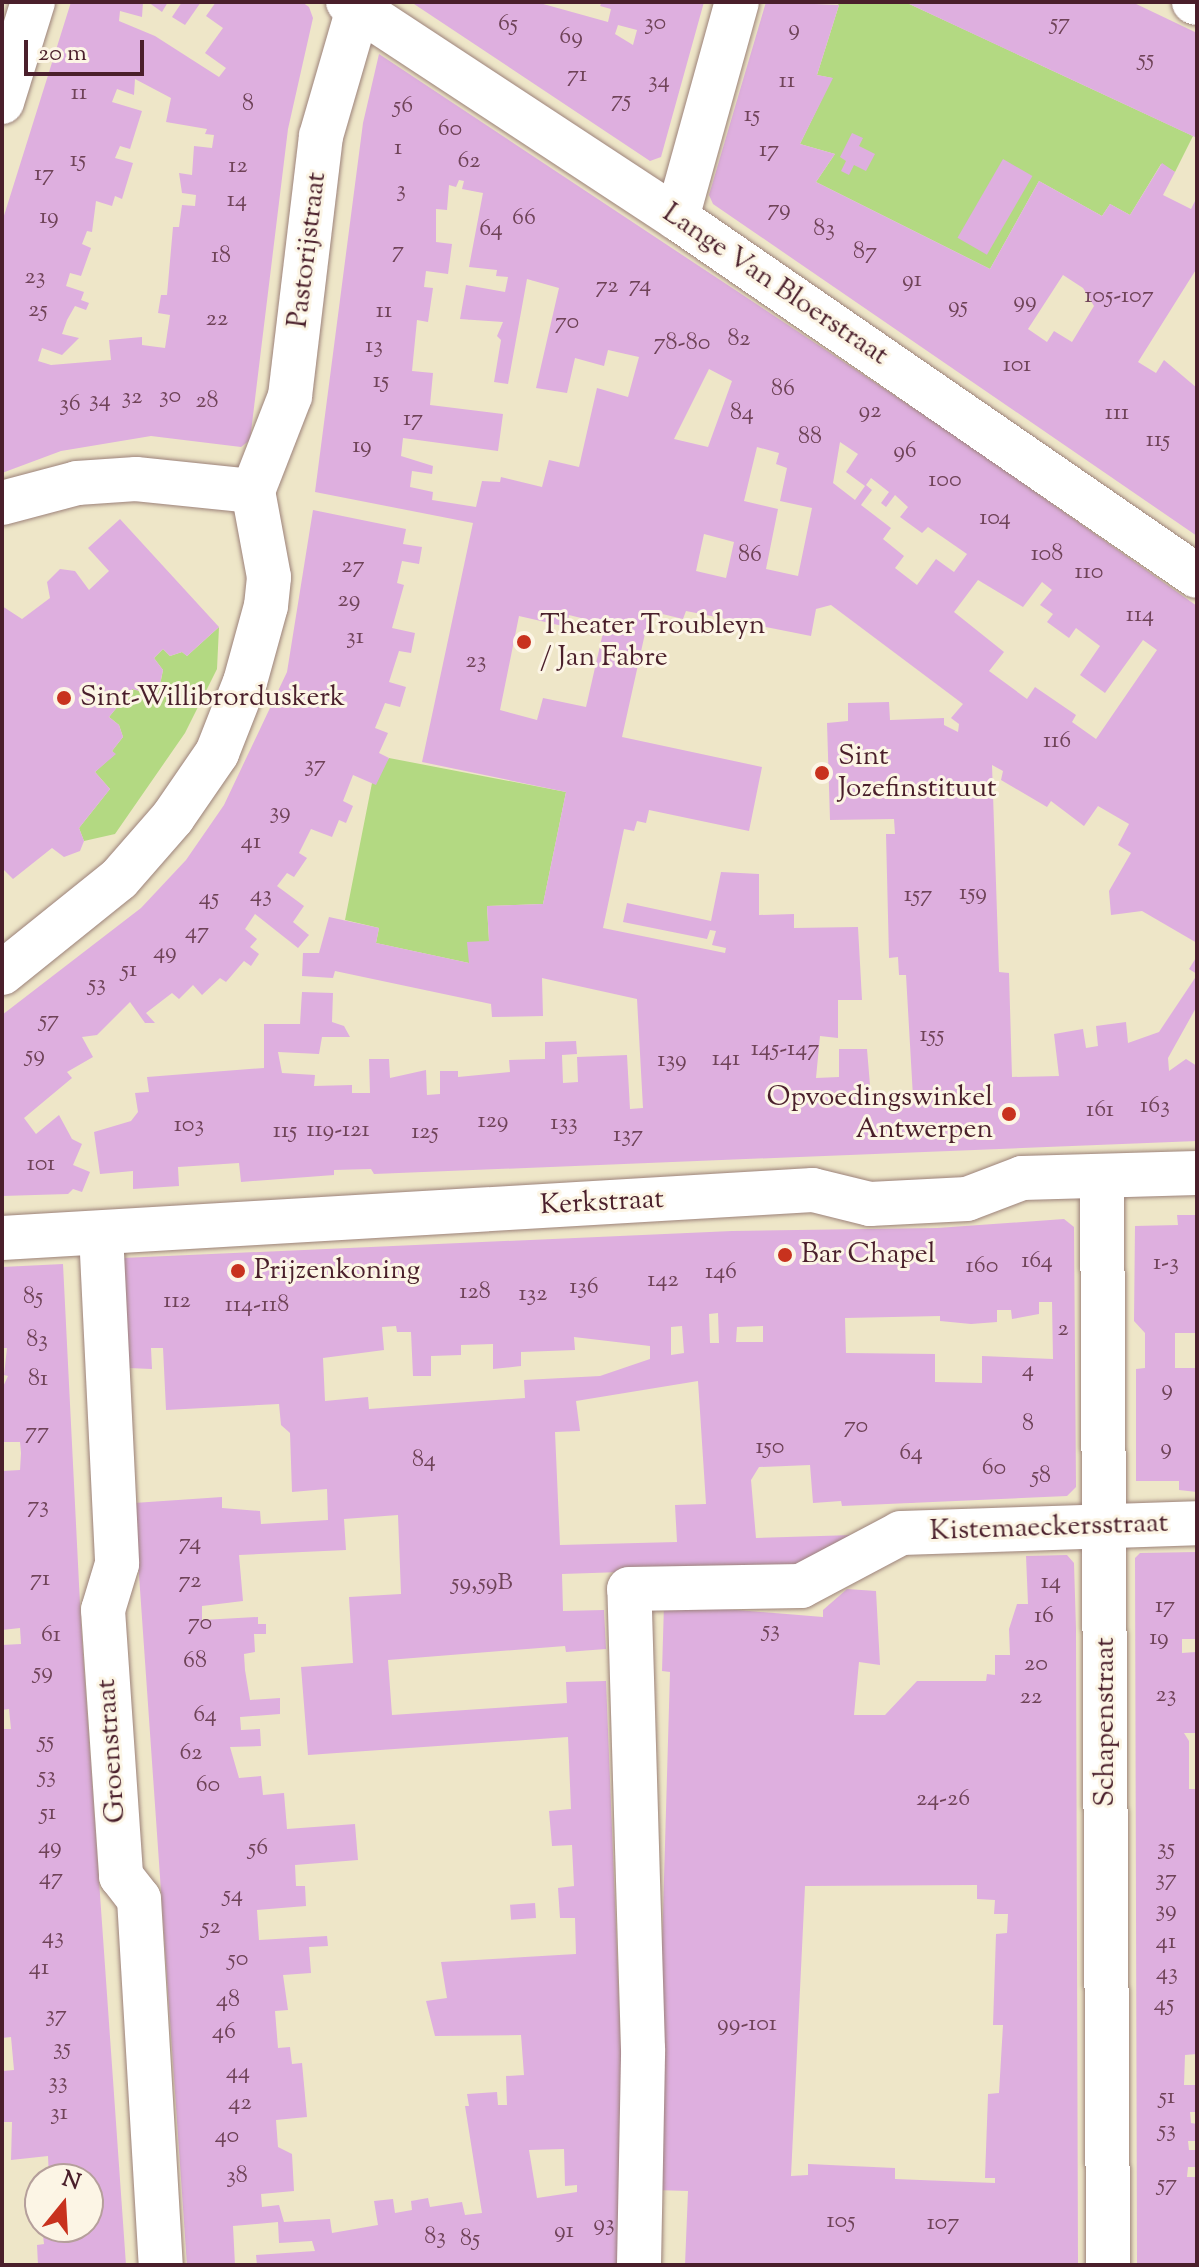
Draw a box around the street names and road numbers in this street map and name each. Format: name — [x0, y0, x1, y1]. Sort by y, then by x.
street label: Pastorijstraat — [282, 170, 334, 330]
street label: Lange Van Bloerstraat — [656, 197, 894, 373]
street label: Kerkstraat — [539, 1183, 665, 1223]
street label: Kistemaeckersstraat — [929, 1507, 1169, 1549]
street label: Schapenstraat — [1089, 1637, 1123, 1807]
street label: Groenstraat — [90, 1678, 134, 1824]

